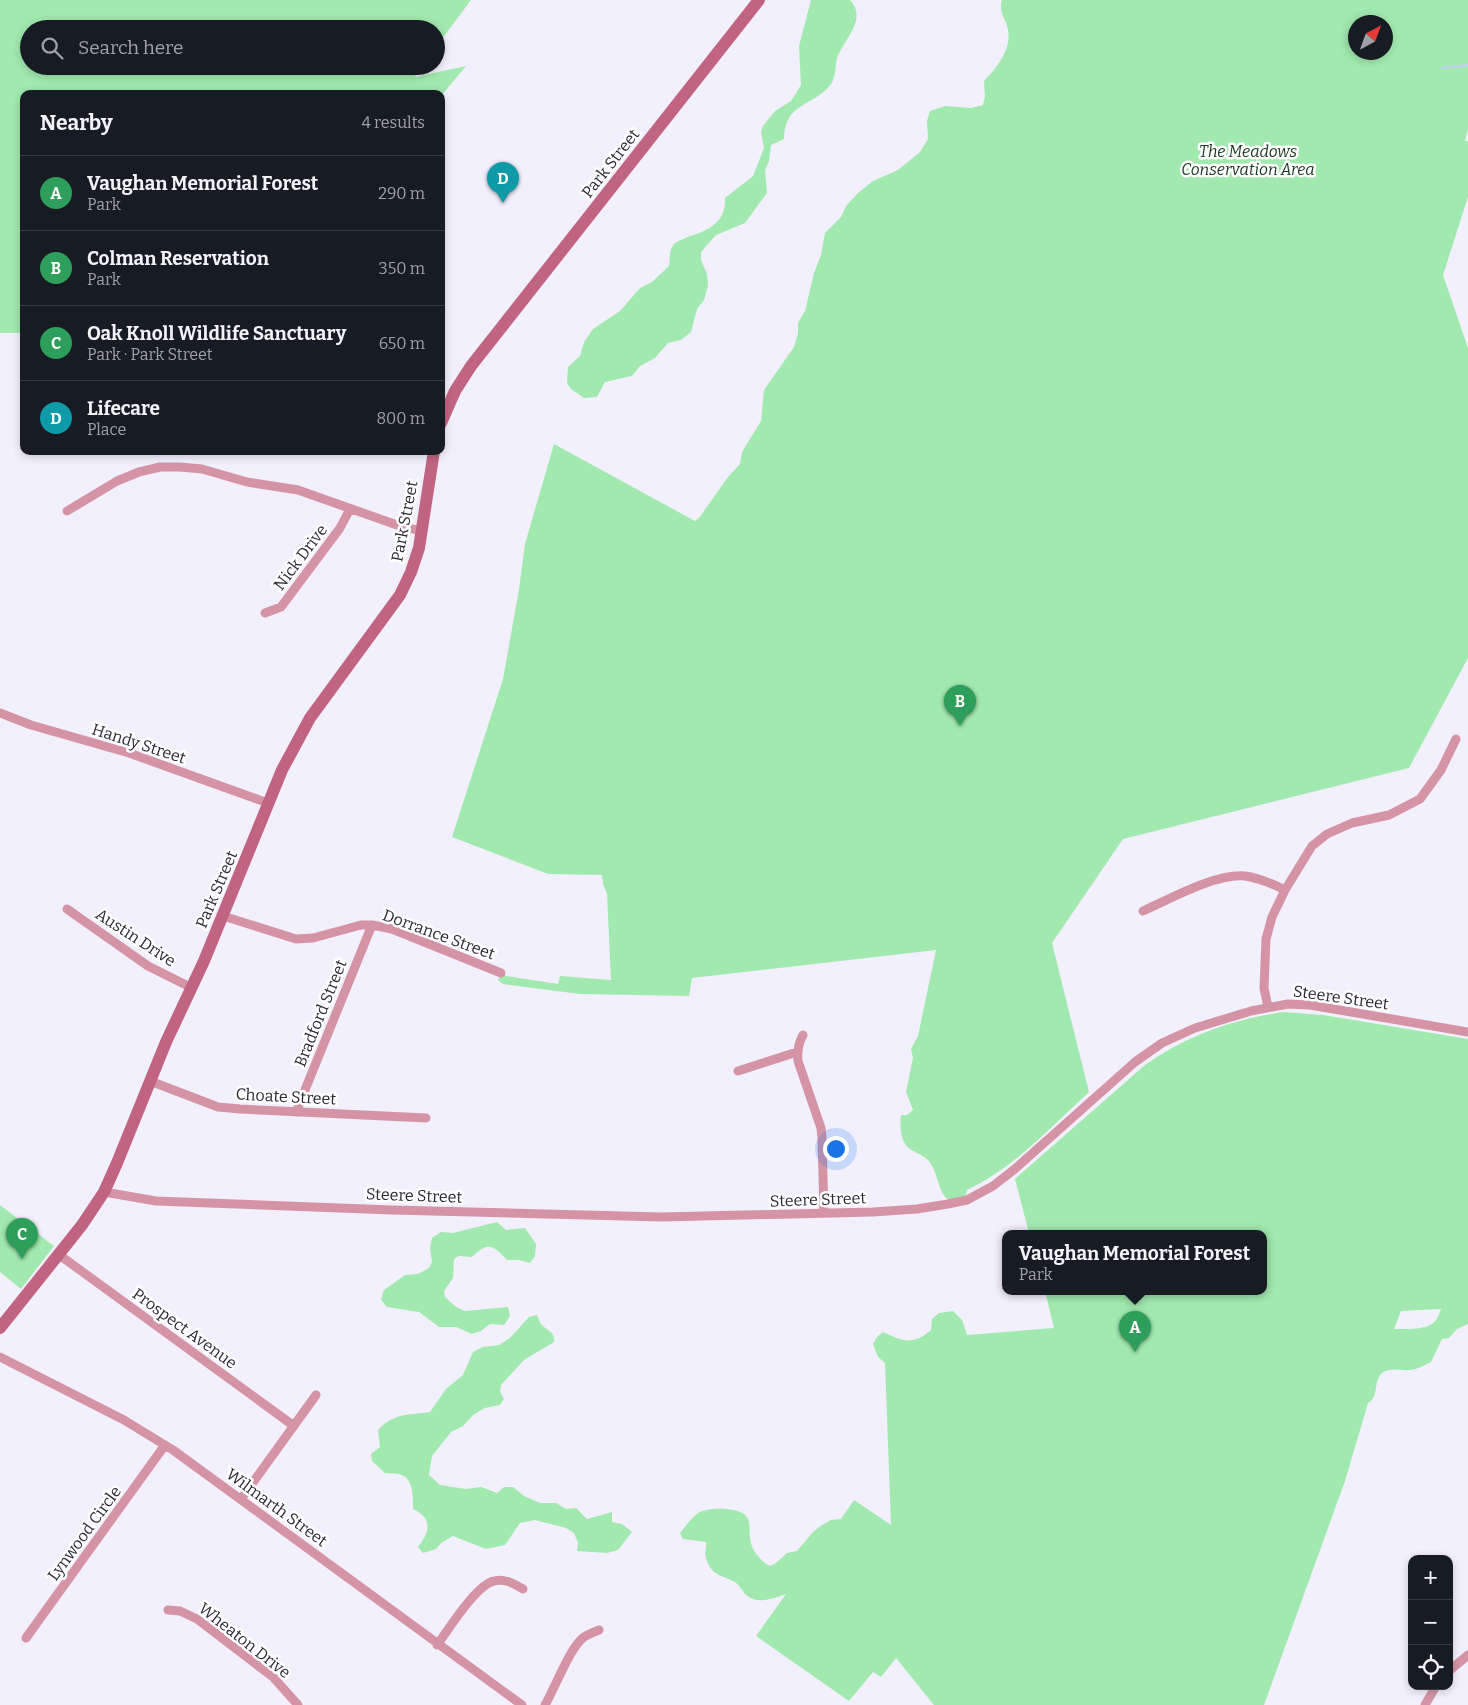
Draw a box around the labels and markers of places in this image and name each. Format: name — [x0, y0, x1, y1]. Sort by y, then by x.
pin: D — [487, 162, 519, 203]
pin: B — [944, 685, 976, 726]
pin: C — [6, 1218, 38, 1259]
pin: A — [1119, 1311, 1151, 1352]

